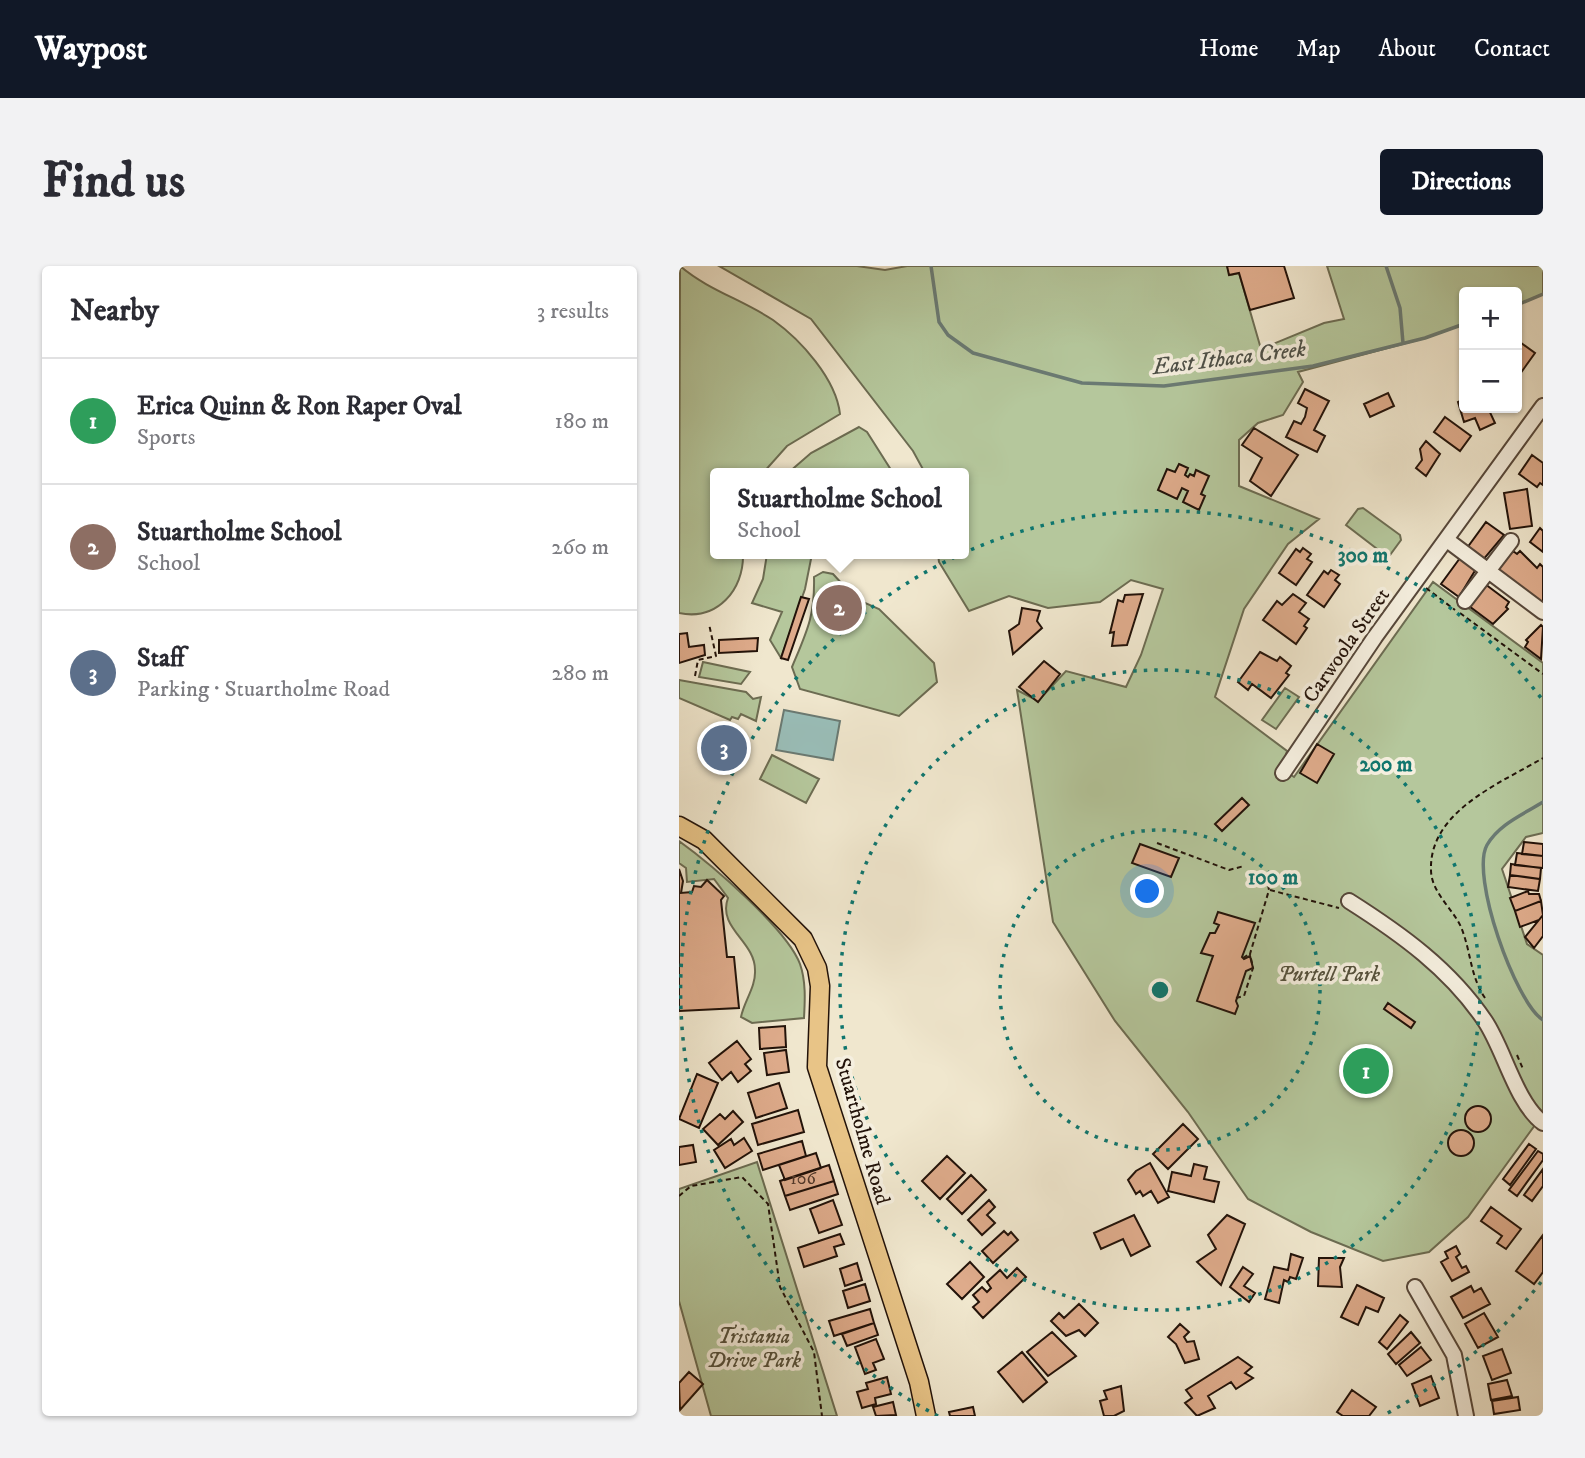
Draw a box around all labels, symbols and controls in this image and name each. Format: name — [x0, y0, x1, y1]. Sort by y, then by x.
text: Waypost — [35, 29, 147, 70]
text: Home — [1199, 34, 1258, 64]
text: Map — [1296, 34, 1341, 64]
text: About — [1379, 34, 1436, 64]
text: Contact — [1474, 34, 1550, 64]
button: Directions — [1380, 149, 1543, 215]
text: Find us — [42, 151, 185, 213]
map controls — [1459, 287, 1522, 413]
button: + — [1459, 287, 1522, 350]
text: Nearby — [70, 293, 159, 330]
text: 3 results — [537, 297, 609, 326]
water label: East Ithaca Creek — [1149, 335, 1308, 383]
button: − — [1459, 350, 1522, 413]
text: Erica Quinn & Ron Raper Oval — [137, 390, 462, 423]
text: 1 — [89, 407, 97, 436]
text: 180 m — [554, 407, 609, 436]
text: Sports — [137, 423, 195, 452]
popup — [710, 468, 969, 559]
text: Stuartholme School — [737, 483, 942, 516]
text: Stuartholme School — [137, 516, 342, 549]
text: School — [737, 516, 800, 545]
text: 2 — [87, 533, 99, 562]
text: 260 m — [551, 533, 609, 562]
text: 300 m — [1338, 543, 1389, 569]
text: School — [137, 549, 200, 578]
pin: 2 — [816, 582, 862, 634]
street label: Carwoola Street — [1298, 583, 1396, 708]
text: Staff — [137, 642, 185, 675]
text: 3 — [89, 659, 97, 688]
text: 280 m — [552, 659, 609, 688]
text: Parking · Stuartholme Road — [137, 675, 390, 704]
pin: 3 — [701, 722, 747, 774]
text: 200 m — [1359, 752, 1413, 778]
text: 100 m — [1248, 865, 1298, 891]
your location — [1130, 874, 1164, 908]
park label: Purtell Park — [1278, 962, 1380, 988]
centre of rings — [1148, 978, 1172, 1002]
pin: 1 — [1343, 1045, 1389, 1097]
street label: Stuartholme Road — [829, 1055, 896, 1208]
house number: 106 — [790, 1168, 816, 1190]
park label: Tristania Drive Park — [707, 1324, 801, 1374]

